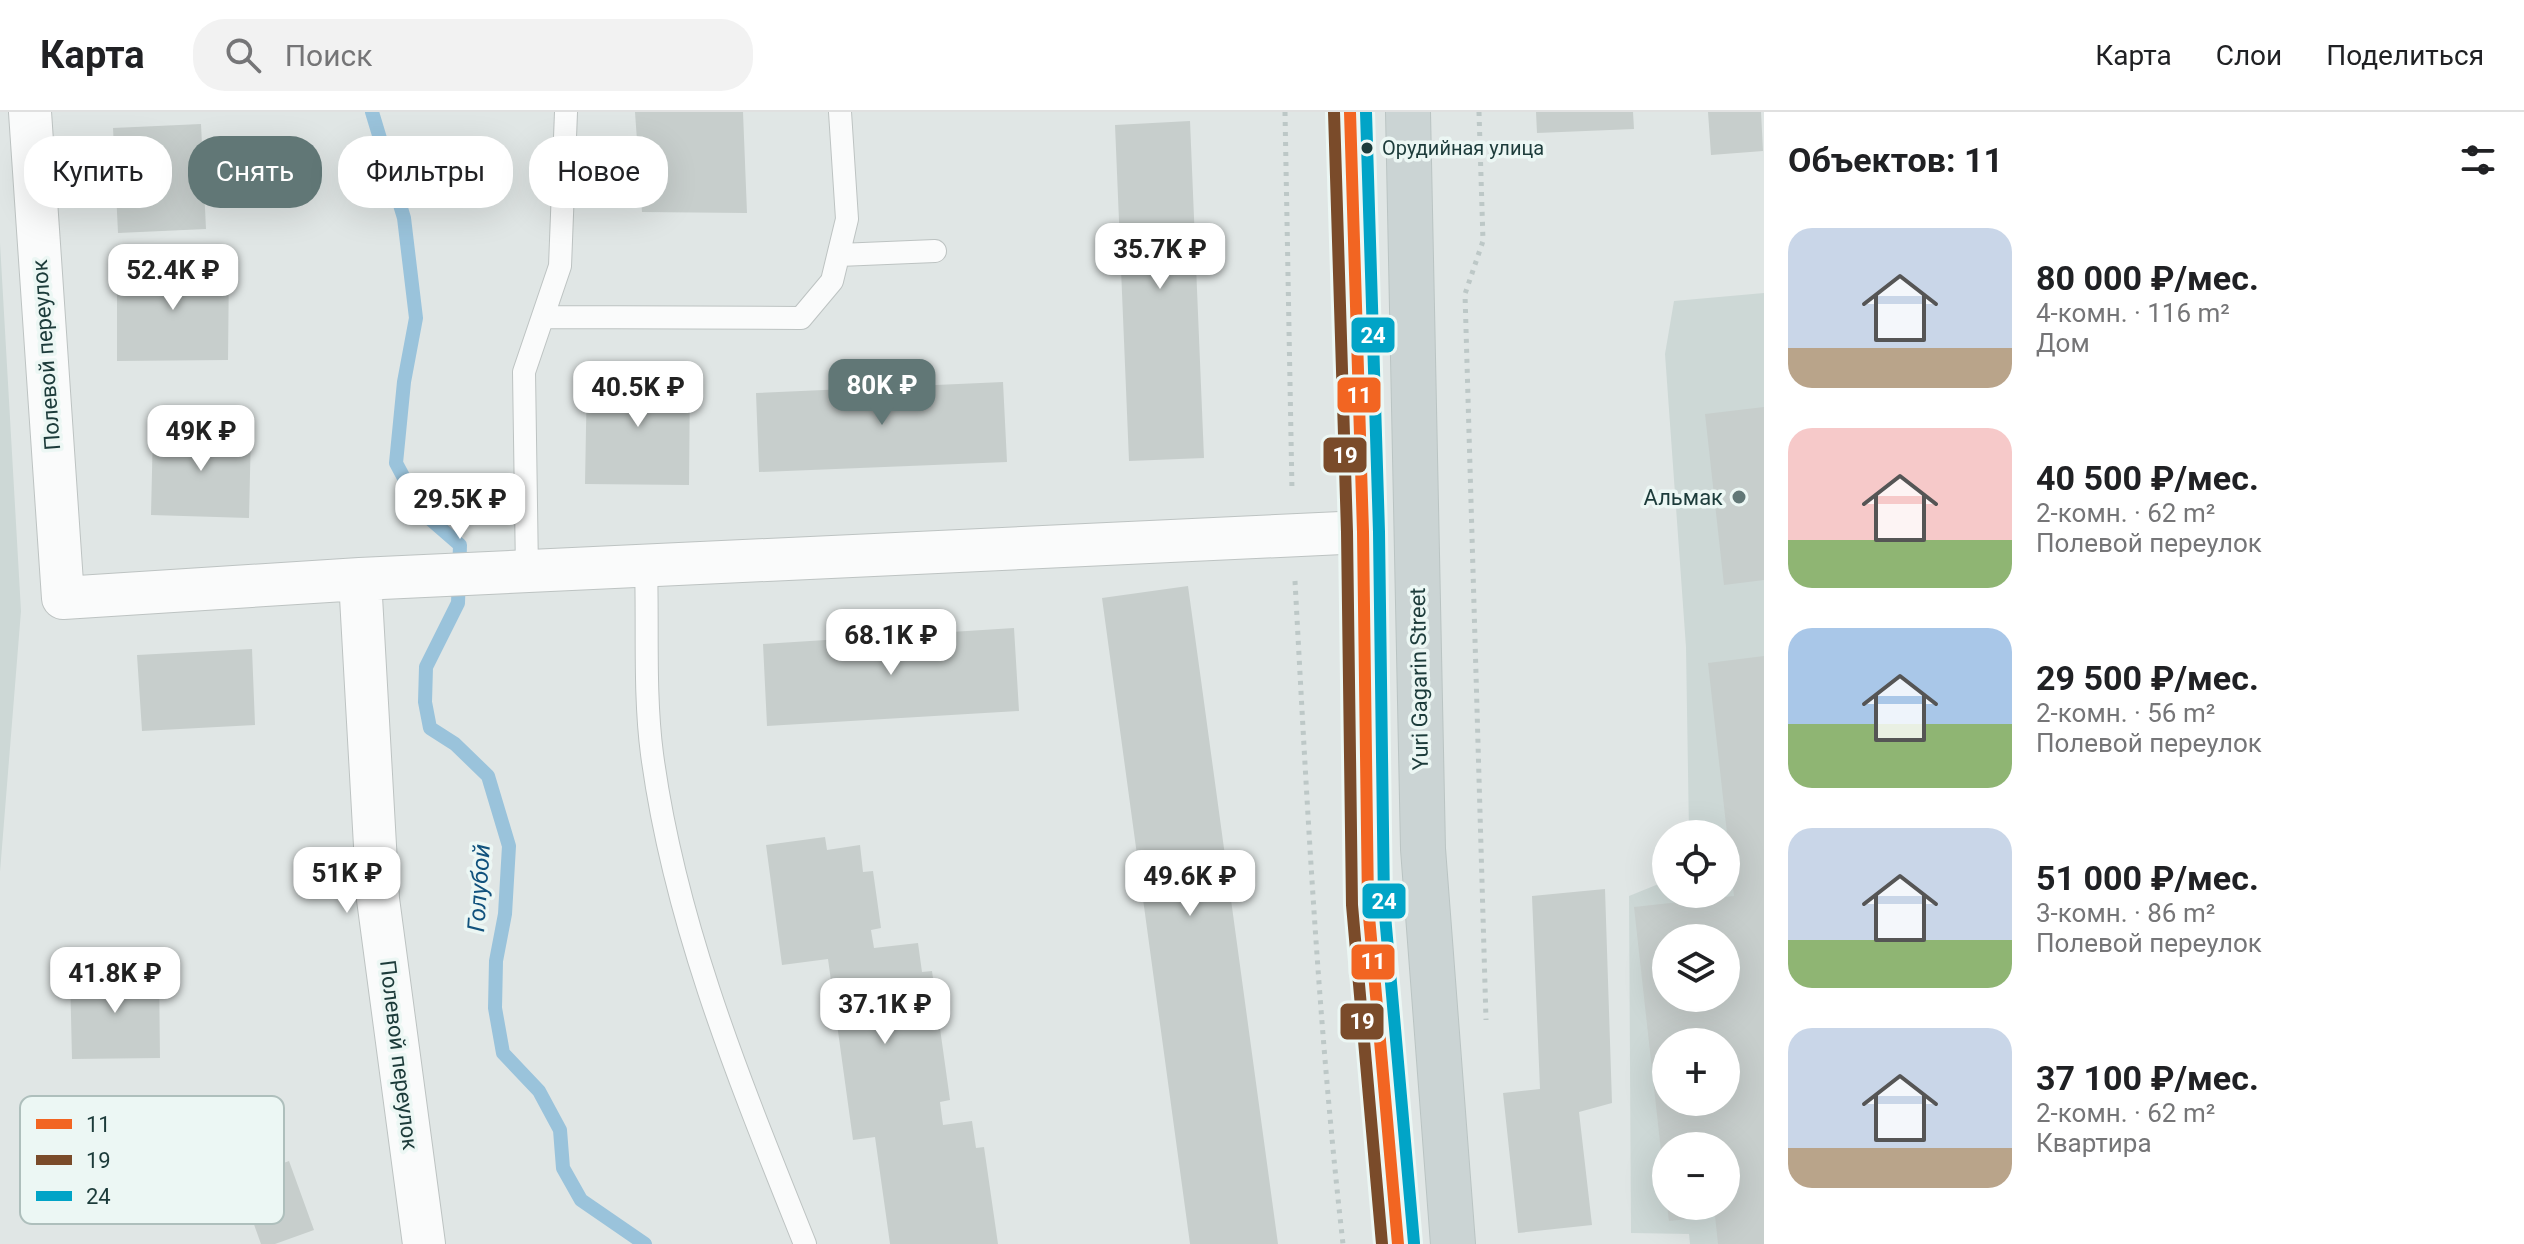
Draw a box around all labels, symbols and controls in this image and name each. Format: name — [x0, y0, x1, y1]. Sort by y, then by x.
search box — [193, 19, 753, 91]
text: Карта — [40, 33, 145, 77]
icon: search — [221, 33, 265, 77]
text: Поиск — [285, 38, 372, 73]
text: Карта — [2095, 39, 2172, 72]
text: Слои — [2216, 39, 2282, 72]
text: Поделиться — [2326, 39, 2484, 72]
chip: Купить — [24, 136, 172, 208]
chip: Снять — [188, 136, 322, 208]
chip: Фильтры — [338, 136, 513, 208]
chip: Новое — [529, 136, 668, 208]
place label: Орудийная улица — [1382, 136, 1544, 160]
icon: filters — [2456, 138, 2500, 182]
marker: Орудийная улица — [1359, 140, 1375, 156]
text: Объектов: 11 — [1788, 140, 2003, 180]
pin: 35.7K ₽ — [1086, 223, 1234, 291]
text: 35.7K ₽ — [1113, 234, 1207, 264]
pin: 52.4K ₽ — [99, 244, 247, 312]
text: 52.4K ₽ — [126, 255, 220, 285]
text: 80 000 ₽/мес. — [2036, 258, 2259, 298]
street label: Полевой переулок — [27, 259, 65, 451]
icon: home — [1852, 260, 1948, 356]
text: 4-комн. · 116 m² — [2036, 298, 2230, 328]
line badge: 24 — [1350, 316, 1396, 354]
text: 24 — [1360, 323, 1386, 348]
text: Дом — [2036, 328, 2090, 358]
pin: 80K ₽ — [826, 359, 938, 427]
pin: 40.5K ₽ — [564, 361, 712, 429]
text: 80K ₽ — [846, 370, 918, 400]
text: 40.5K ₽ — [591, 372, 685, 402]
line badge: 11 — [1336, 376, 1382, 414]
text: 11 — [1346, 383, 1372, 408]
pin: 49K ₽ — [145, 405, 257, 473]
text: 49K ₽ — [165, 416, 237, 446]
line badge: 19 — [1322, 436, 1368, 474]
text: 19 — [1332, 443, 1358, 468]
text: 40 500 ₽/мес. — [2036, 458, 2259, 498]
icon: home — [1852, 460, 1948, 556]
pin: 29.5K ₽ — [386, 473, 534, 541]
text: 29.5K ₽ — [413, 484, 507, 514]
place label: Альмак — [1644, 485, 1723, 510]
marker: Альмак — [1730, 488, 1748, 506]
text: 2-комн. · 62 m² — [2036, 498, 2215, 528]
text: Полевой переулок — [2036, 528, 2262, 558]
street label: Yuri Gagarin Street — [1405, 587, 1433, 771]
pin: 68.1K ₽ — [817, 609, 965, 677]
text: 68.1K ₽ — [844, 620, 938, 650]
text: 29 500 ₽/мес. — [2036, 658, 2259, 698]
icon: home — [1852, 660, 1948, 756]
text: 2-комн. · 56 m² — [2036, 698, 2215, 728]
text: Полевой переулок — [2036, 728, 2262, 758]
map controls — [1652, 820, 1740, 1220]
button: locate — [1652, 820, 1740, 908]
water label: Голубой — [462, 843, 496, 933]
pin: 51K ₽ — [291, 847, 403, 915]
pin: 49.6K ₽ — [1116, 850, 1264, 918]
text: 51K ₽ — [311, 858, 383, 888]
text: 51 000 ₽/мес. — [2036, 858, 2259, 898]
icon: home — [1852, 860, 1948, 956]
text: 49.6K ₽ — [1143, 861, 1237, 891]
line badge: 24 — [1361, 882, 1407, 920]
text: 24 — [1371, 889, 1397, 914]
text: 3-комн. · 86 m² — [2036, 898, 2215, 928]
button: layers — [1652, 924, 1740, 1012]
text: Полевой переулок — [2036, 928, 2262, 958]
line badge: 11 — [1350, 943, 1396, 981]
pin: 41.8K ₽ — [41, 947, 189, 1015]
text: 11 — [1360, 949, 1386, 974]
text: 41.8K ₽ — [68, 958, 162, 988]
street label: Полевой переулок — [375, 959, 423, 1151]
pin: 37.1K ₽ — [811, 978, 959, 1046]
text: 37.1K ₽ — [838, 989, 932, 1019]
line badge: 19 — [1339, 1002, 1385, 1041]
text: 19 — [1349, 1009, 1375, 1034]
button: + — [1652, 1028, 1740, 1116]
text: 37 100 ₽/мес. — [2036, 1058, 2259, 1098]
icon: home — [1852, 1060, 1948, 1156]
legend — [20, 1096, 284, 1224]
text: 2-комн. · 62 m² — [2036, 1098, 2215, 1128]
text: 11 — [86, 1112, 111, 1137]
text: Квартира — [2036, 1128, 2152, 1158]
button: − — [1652, 1132, 1740, 1220]
text: 19 — [86, 1148, 111, 1173]
text: 24 — [86, 1184, 111, 1209]

